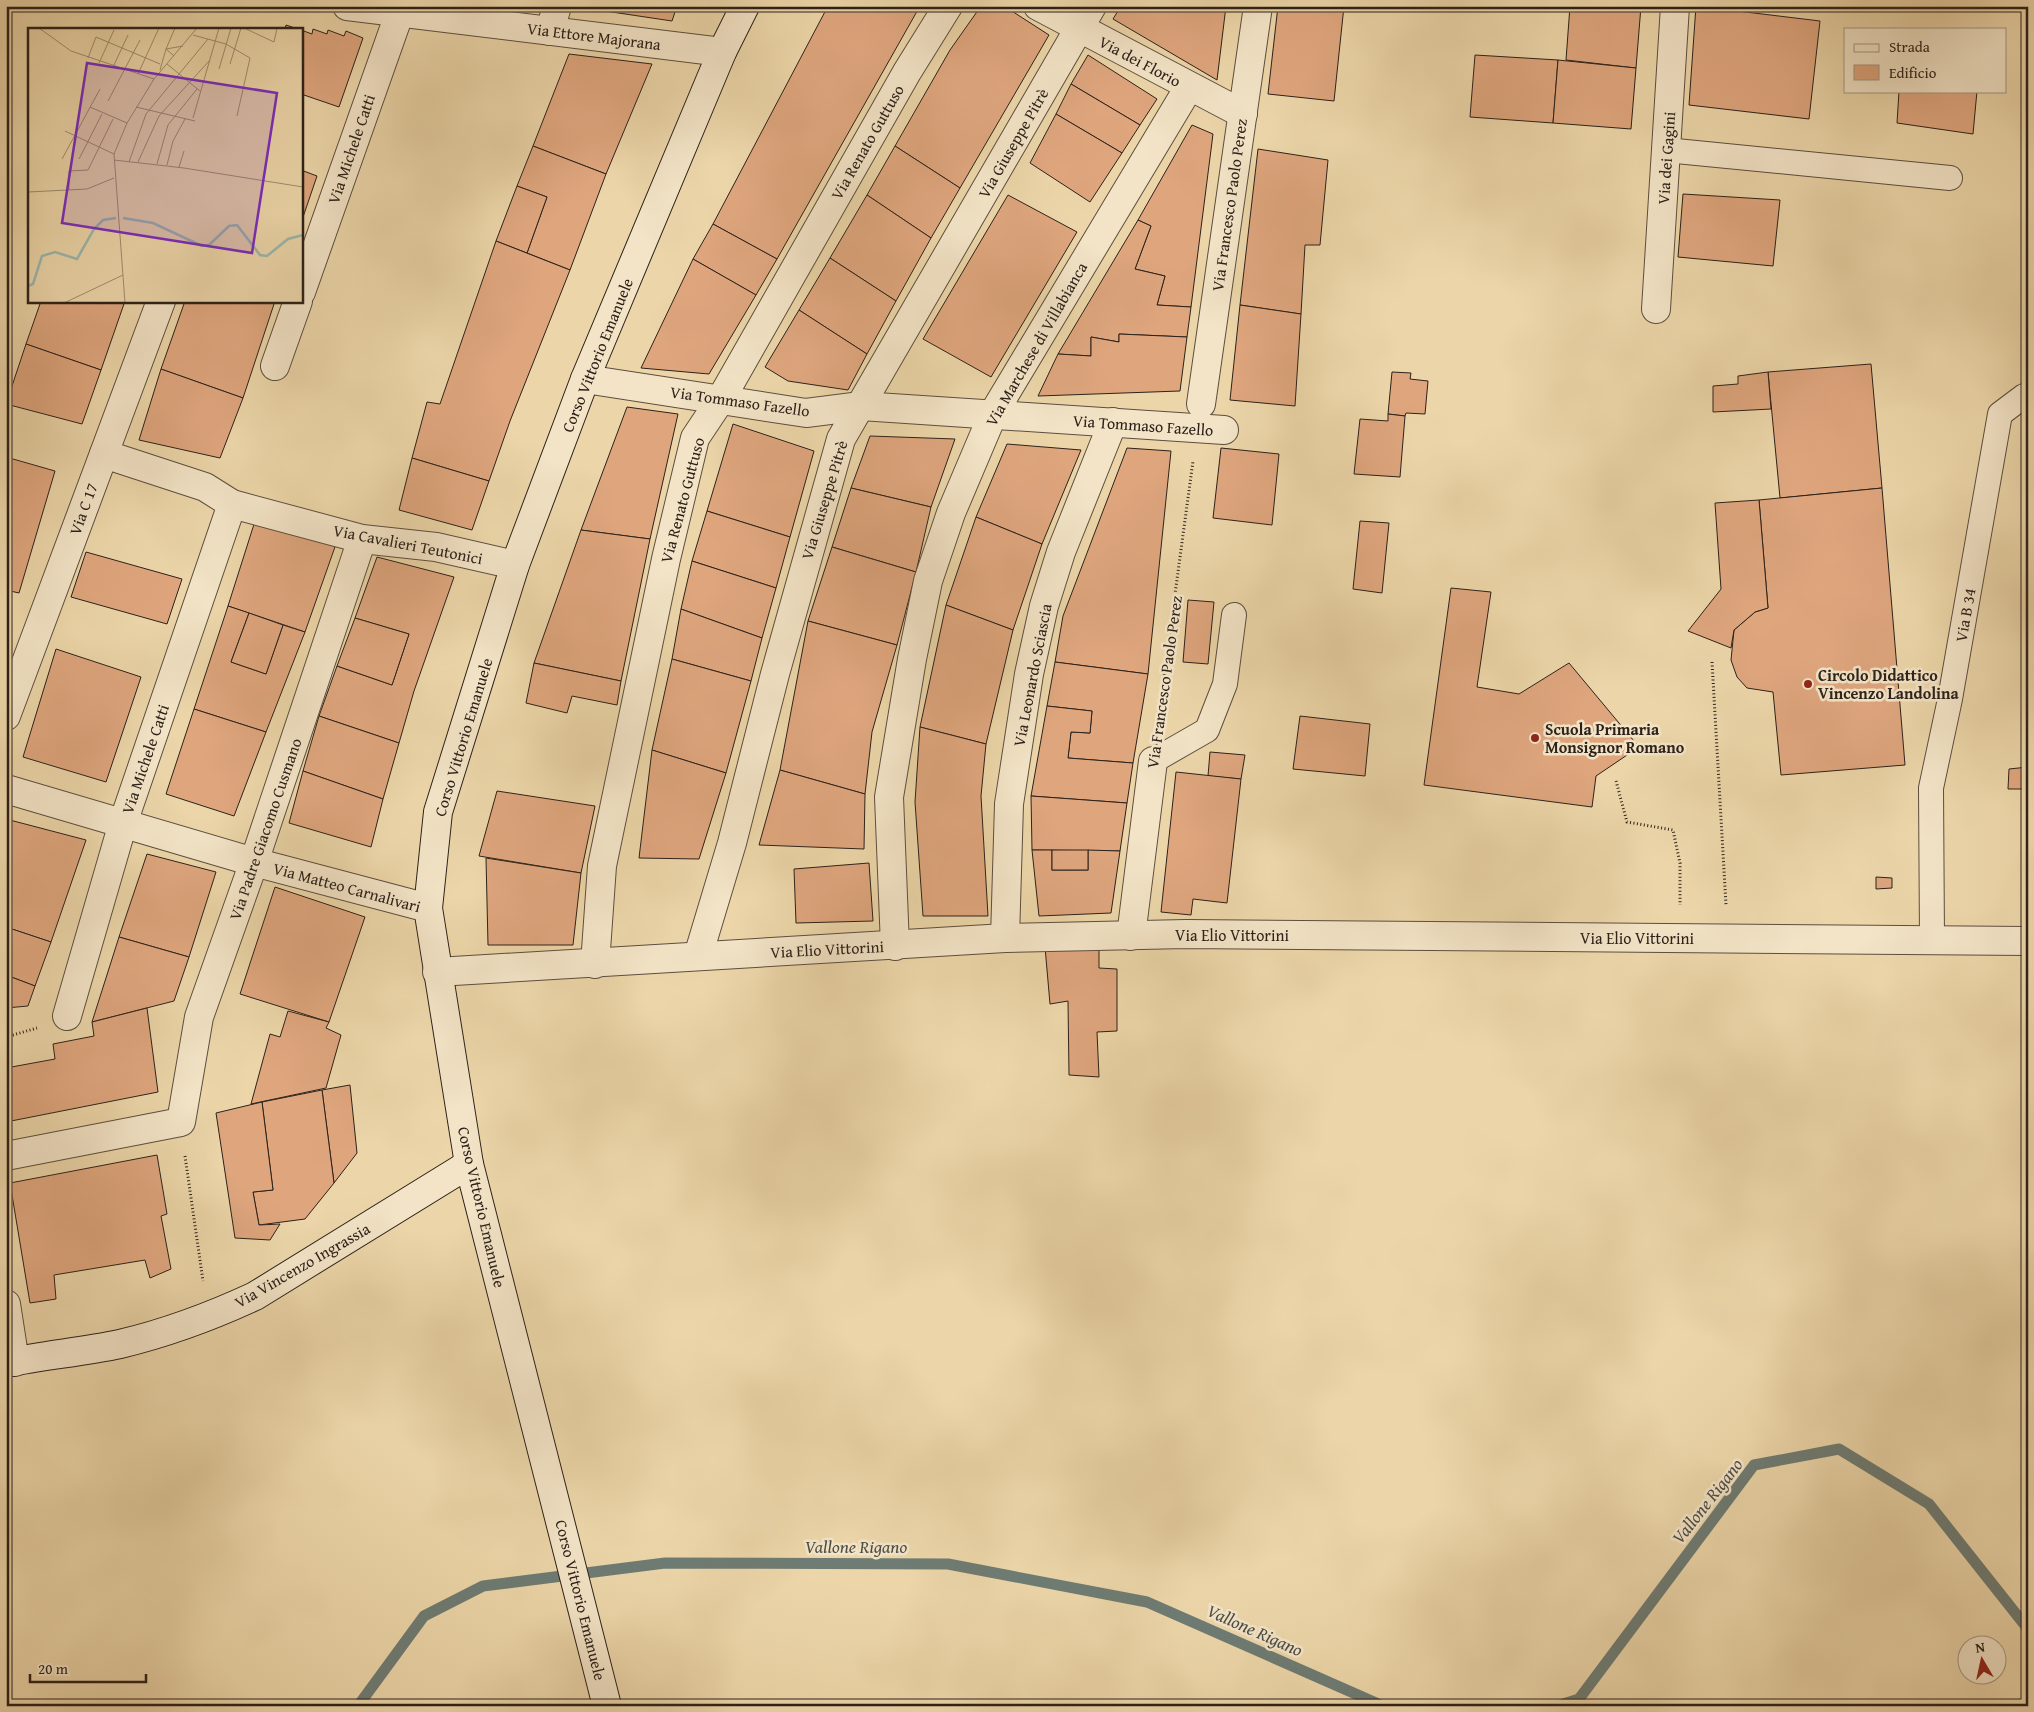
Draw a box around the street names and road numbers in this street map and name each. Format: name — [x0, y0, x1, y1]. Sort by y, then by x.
street label: Via Ettore Majorana — [526, 16, 663, 56]
street label: Via dei Florio — [1095, 29, 1185, 93]
street label: Via Renato Guttuso — [824, 80, 910, 204]
street label: Via Giuseppe Pitrè — [972, 83, 1054, 203]
street label: Via Michele Catti — [321, 90, 381, 207]
street label: Via dei Gagini — [1651, 110, 1681, 205]
street label: Via Francesco Paolo Perez — [1205, 117, 1253, 293]
street label: Via Marchese di Villabianca — [979, 257, 1093, 430]
street label: Corso Vittorio Emanuele — [555, 274, 639, 436]
street label: Via Tommaso Fazello — [669, 379, 811, 423]
street label: Via Tommaso Fazello — [1072, 408, 1214, 442]
street label: Via Renato Guttuso — [654, 434, 710, 566]
street label: Via Giuseppe Pitrè — [794, 437, 854, 563]
street label: Via C 17 — [63, 479, 104, 538]
street label: Via Cavalieri Teutonici — [331, 518, 485, 570]
street label: Via B 34 — [1948, 586, 1982, 644]
street label: Via Francesco Paolo Perez — [1140, 594, 1188, 770]
street label: Via Leonardo Sciascia — [1006, 601, 1058, 749]
street label: Corso Vittorio Emanuele — [427, 655, 499, 819]
street label: Via Michele Catti — [115, 700, 175, 817]
street label: Via Padre Giacomo Cusmano — [223, 735, 307, 923]
street label: Via Matteo Carnalivari — [271, 856, 424, 918]
street label: Via Elio Vittorini — [1175, 923, 1289, 947]
street label: Via Elio Vittorini — [1580, 926, 1694, 950]
street label: Via Elio Vittorini — [770, 934, 885, 964]
street label: Corso Vittorio Emanuele — [452, 1124, 512, 1290]
street label: Via Vincenzo Ingrassia — [230, 1216, 375, 1314]
street label: Corso Vittorio Emanuele — [549, 1517, 613, 1683]

